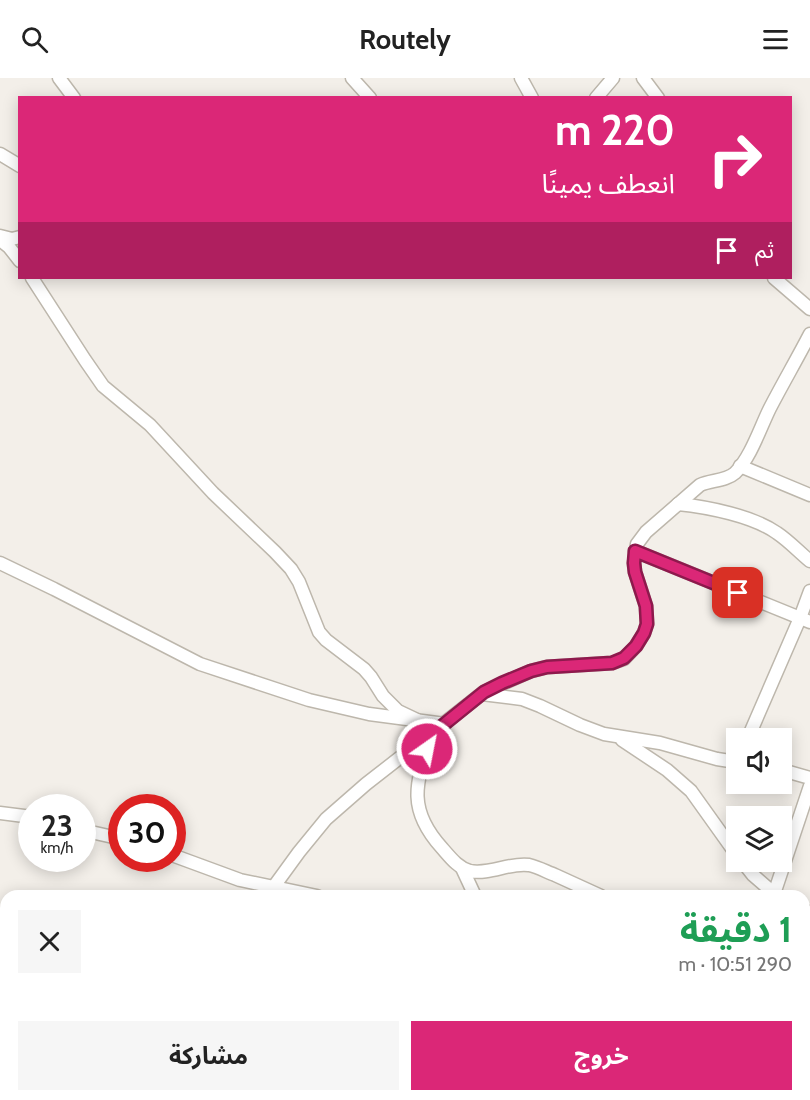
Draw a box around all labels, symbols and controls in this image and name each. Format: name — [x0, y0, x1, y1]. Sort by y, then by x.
icon: search — [18, 23, 51, 56]
text: Routely — [359, 23, 451, 56]
icon: menu — [759, 23, 792, 56]
text: 220 m — [555, 104, 675, 156]
icon: right — [696, 120, 774, 198]
text: انعطف يمينًا — [541, 167, 675, 200]
icon: arrive — [710, 234, 743, 267]
text: ثم — [755, 237, 774, 264]
pin — [712, 567, 763, 618]
icon: arrive — [721, 576, 754, 609]
position arrow — [395, 717, 459, 781]
map controls — [726, 728, 792, 872]
button: sound — [726, 728, 792, 794]
speed limit sign: 30 — [108, 794, 186, 872]
button: layers — [726, 806, 792, 872]
text: 23 — [41, 807, 73, 844]
text: km/h — [41, 839, 73, 857]
text: 1 دقيقة — [680, 907, 792, 951]
button: close — [18, 910, 81, 973]
text: 290 m · 10:51 — [678, 952, 792, 976]
button: مشاركة — [18, 1021, 399, 1090]
button: خروج — [411, 1021, 792, 1090]

